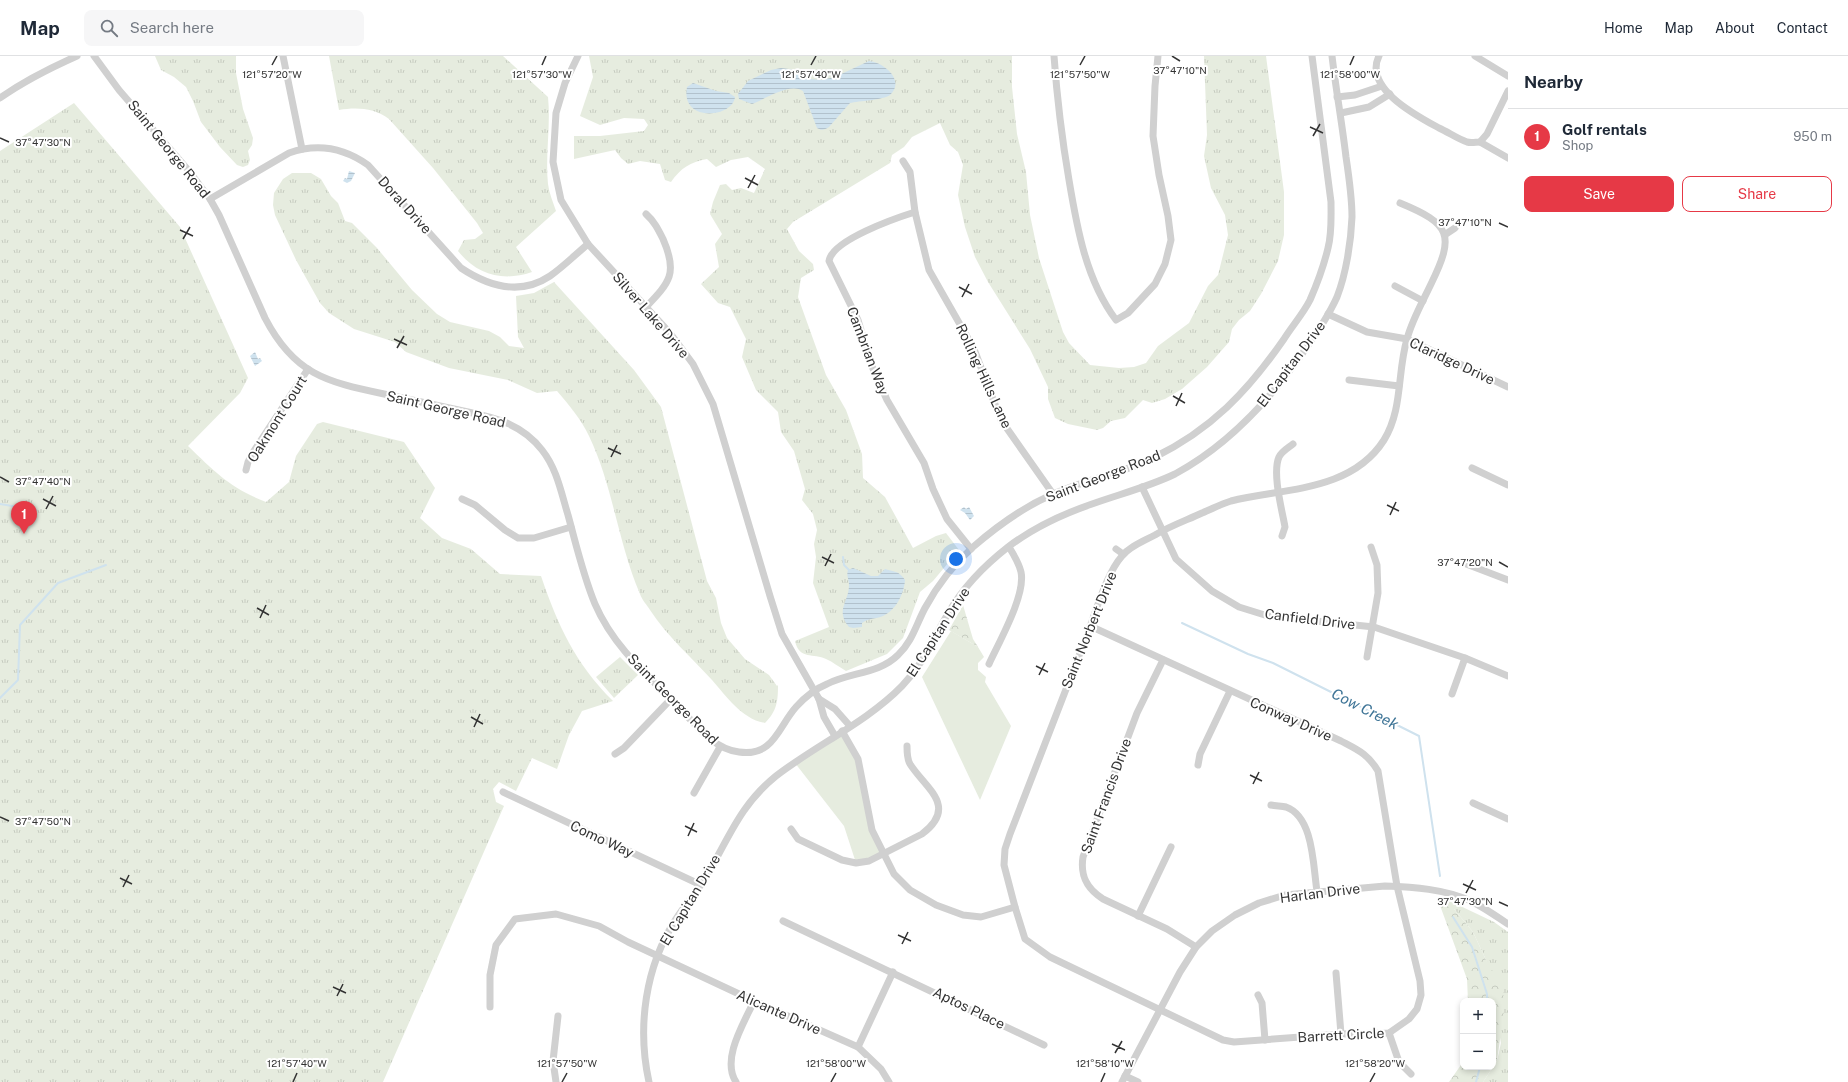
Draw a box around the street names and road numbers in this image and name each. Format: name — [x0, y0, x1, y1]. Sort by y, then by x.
street label: Saint George Road — [125, 97, 213, 201]
street label: Doral Drive — [375, 173, 435, 237]
street label: Silver Lake Drive — [609, 269, 693, 361]
street label: Cambrian Way — [844, 305, 892, 398]
street label: El Capitan Drive — [1254, 318, 1329, 410]
street label: Rolling Hills Lane — [953, 321, 1015, 431]
street label: Claridge Drive — [1407, 334, 1497, 388]
street label: Oakmont Court — [244, 373, 310, 465]
street label: Saint George Road — [385, 388, 507, 430]
street label: Saint George Road — [1043, 447, 1163, 505]
street label: Saint Norbert Drive — [1058, 569, 1120, 691]
street label: El Capitan Drive — [903, 584, 973, 680]
street label: Canfield Drive — [1264, 606, 1356, 633]
street label: Saint George Road — [624, 650, 722, 748]
street label: Conway Drive — [1248, 694, 1335, 744]
street label: Saint Francis Drive — [1078, 736, 1134, 856]
street label: Como Way — [568, 817, 637, 861]
street label: El Capitan Drive — [657, 852, 724, 948]
street label: Harlan Drive — [1279, 880, 1361, 906]
street label: Aptos Place — [931, 984, 1008, 1032]
street label: Alicante Drive — [734, 986, 824, 1038]
street label: Barrett Circle — [1297, 1025, 1385, 1045]

